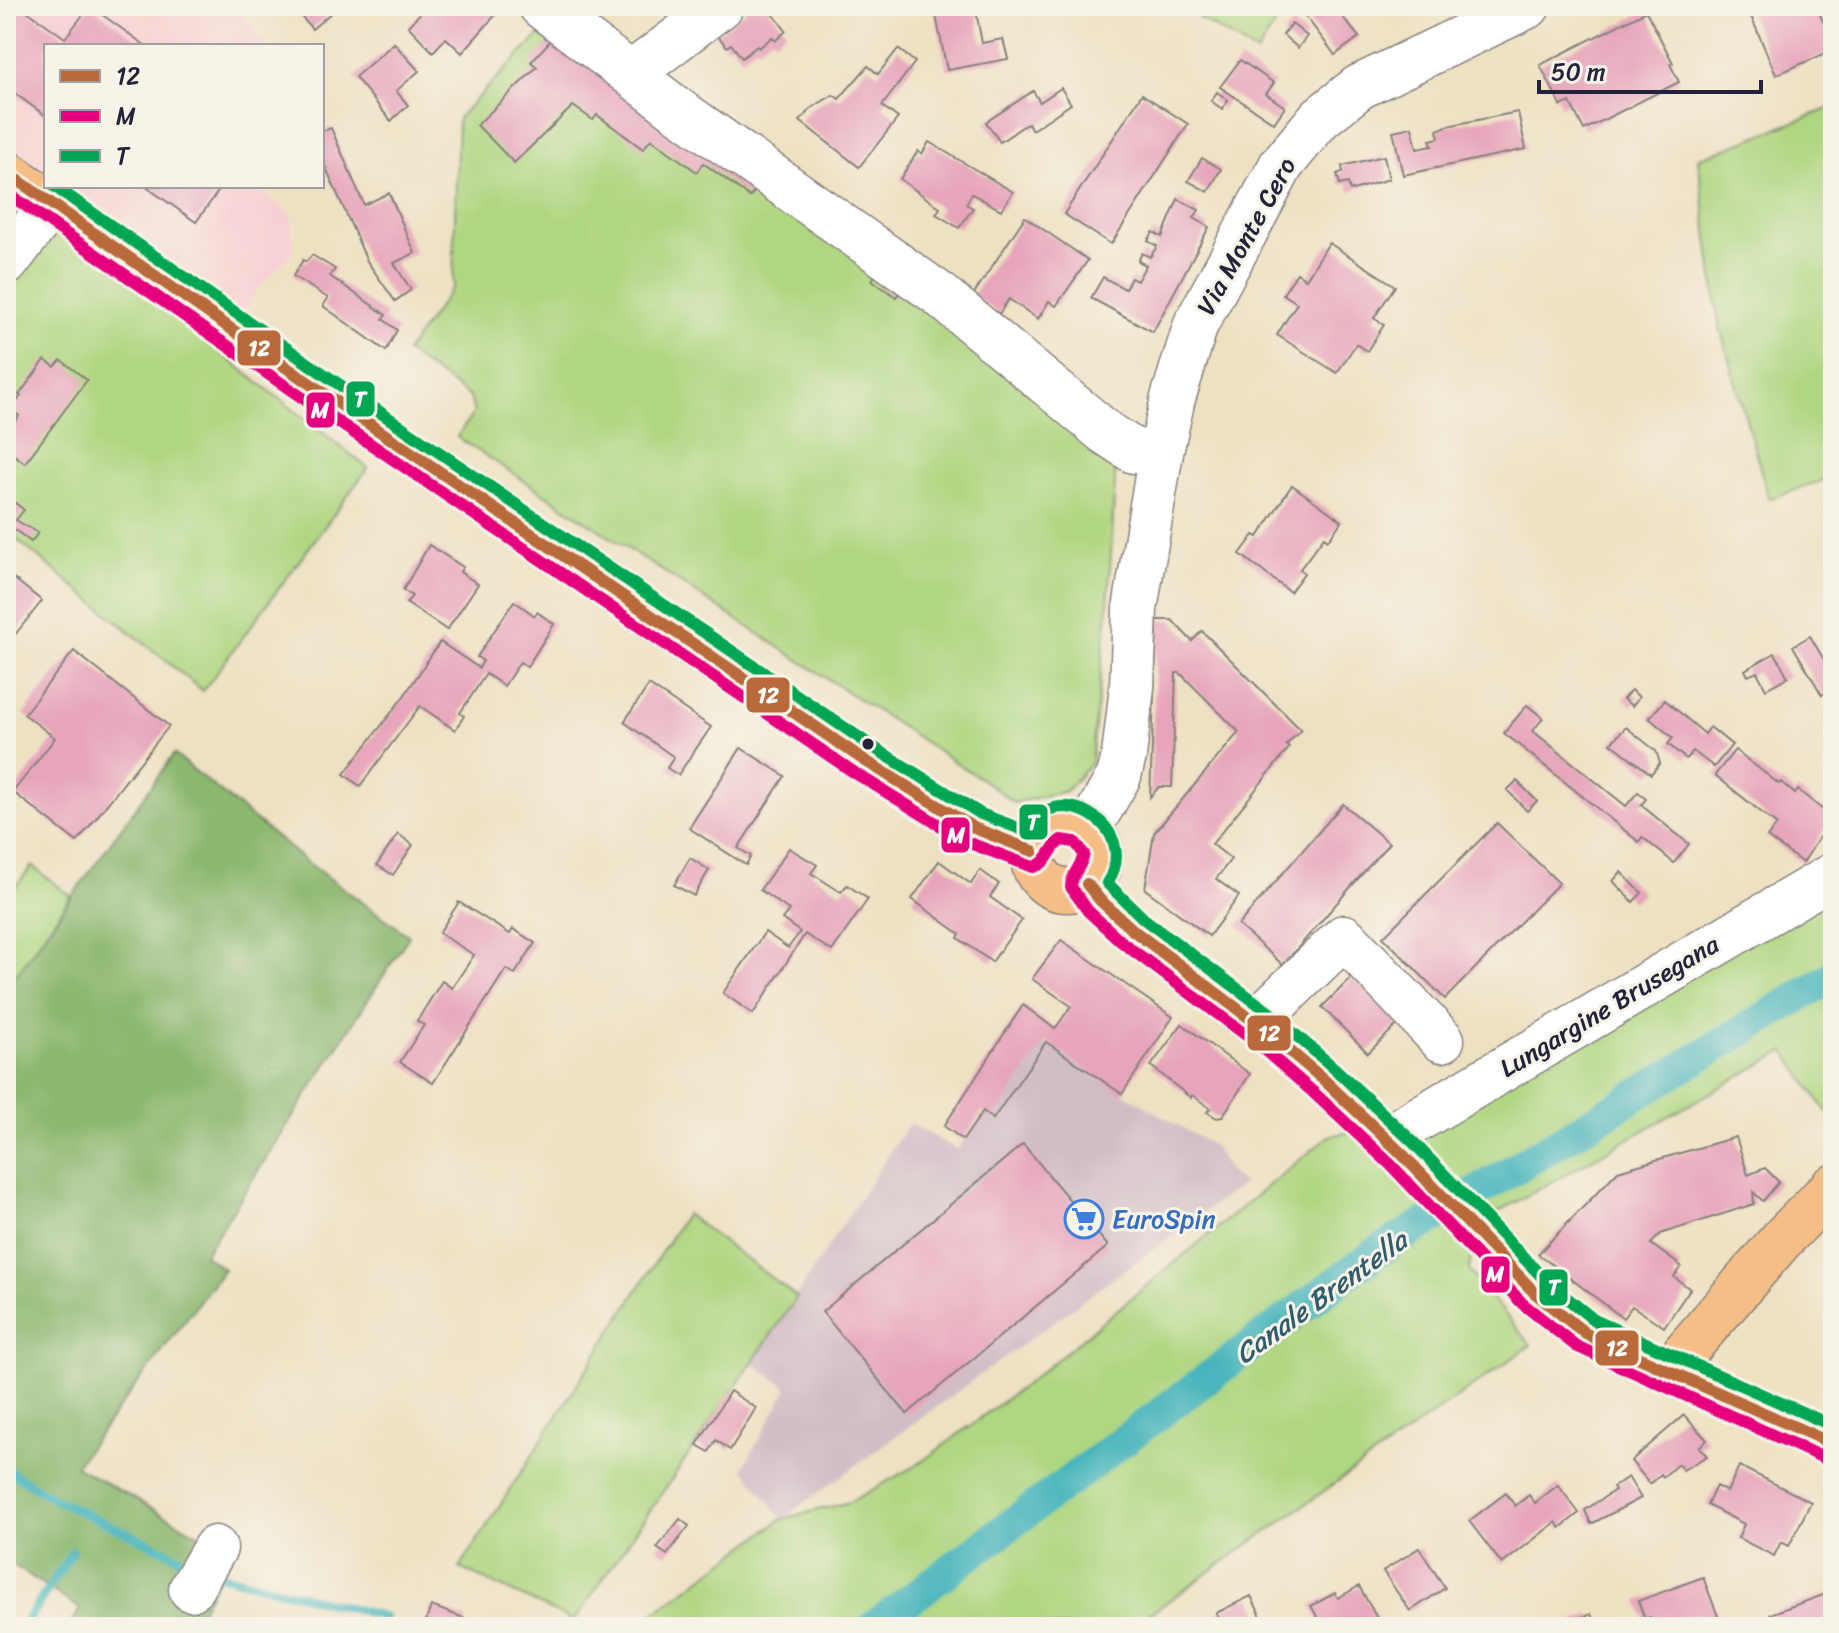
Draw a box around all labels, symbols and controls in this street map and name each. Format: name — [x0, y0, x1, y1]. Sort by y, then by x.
legend — [44, 44, 324, 188]
scale bar — [1539, 44, 1761, 94]
text: 50 m — [1551, 51, 1606, 93]
text: 12 — [116, 55, 140, 97]
text: M — [116, 95, 136, 137]
text: T — [116, 135, 131, 177]
street label: Via Monte Cero — [1183, 148, 1309, 324]
line badge: 12 — [236, 329, 282, 367]
text: 12 — [248, 329, 270, 368]
line badge: T — [345, 380, 376, 418]
text: T — [354, 380, 368, 419]
line badge: M — [305, 391, 336, 429]
text: M — [310, 391, 330, 430]
line badge: 12 — [745, 676, 791, 714]
text: 12 — [757, 676, 779, 715]
unlabelled marker — [860, 736, 876, 752]
line badge: T — [1018, 803, 1049, 841]
text: T — [1027, 803, 1041, 842]
line badge: M — [940, 816, 971, 854]
text: M — [946, 816, 966, 855]
street label: Lungargine Brusegana — [1490, 921, 1729, 1090]
line badge: 12 — [1246, 1014, 1292, 1052]
text: 12 — [1258, 1014, 1280, 1053]
place label: EuroSpin — [1112, 1196, 1216, 1242]
supermarket icon: EuroSpin — [1063, 1198, 1105, 1240]
water label: Canale Brentella — [1224, 1215, 1421, 1377]
line badge: M — [1480, 1255, 1511, 1294]
text: M — [1485, 1255, 1505, 1294]
line badge: T — [1538, 1268, 1569, 1307]
text: T — [1548, 1268, 1562, 1307]
line badge: 12 — [1594, 1329, 1640, 1367]
text: 12 — [1606, 1329, 1628, 1368]

